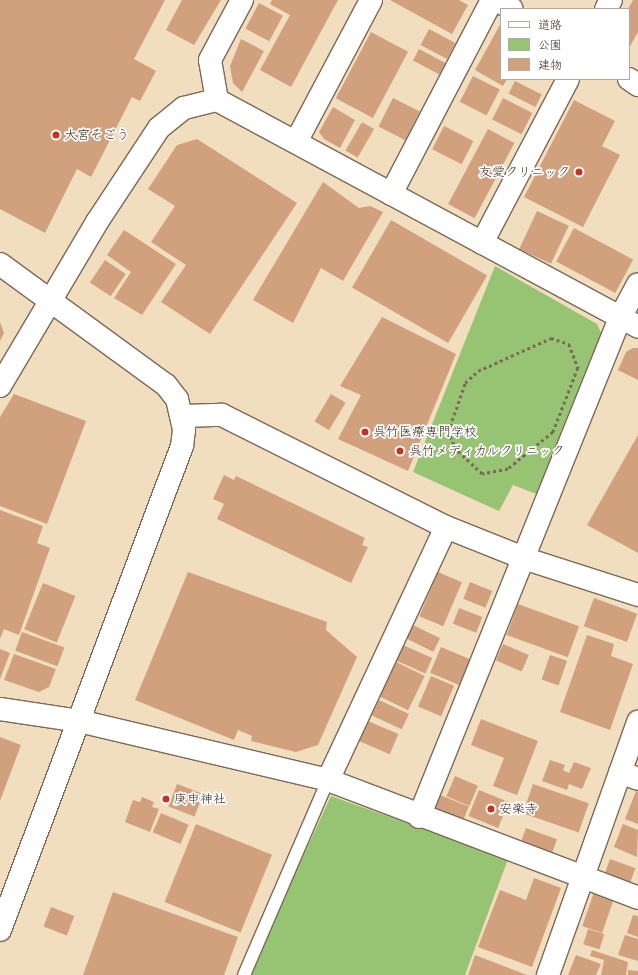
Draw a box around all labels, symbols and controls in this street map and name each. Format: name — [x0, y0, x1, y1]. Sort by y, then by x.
legend — [500, 8, 630, 80]
text: 道路 — [538, 17, 562, 34]
text: 公園 — [538, 37, 562, 54]
text: 建物 — [538, 57, 562, 74]
place label: 大宮そごう — [64, 127, 129, 143]
marker: 大宮そごう — [51, 130, 61, 140]
place label: 友愛クリニック — [479, 164, 570, 180]
marker: 友愛クリニック — [573, 166, 585, 178]
place label: 呉竹医療専門学校 — [373, 424, 477, 440]
marker: 呉竹医療専門学校 — [360, 427, 370, 437]
place label: 呉竹メディカルクリニック — [409, 443, 565, 459]
marker: 呉竹メディカルクリニック — [394, 445, 406, 457]
place label: 庚申神社 — [174, 791, 226, 807]
marker: 庚申神社 — [161, 794, 171, 804]
place label: 安楽寺 — [499, 801, 538, 817]
marker: 安楽寺 — [486, 804, 496, 814]

